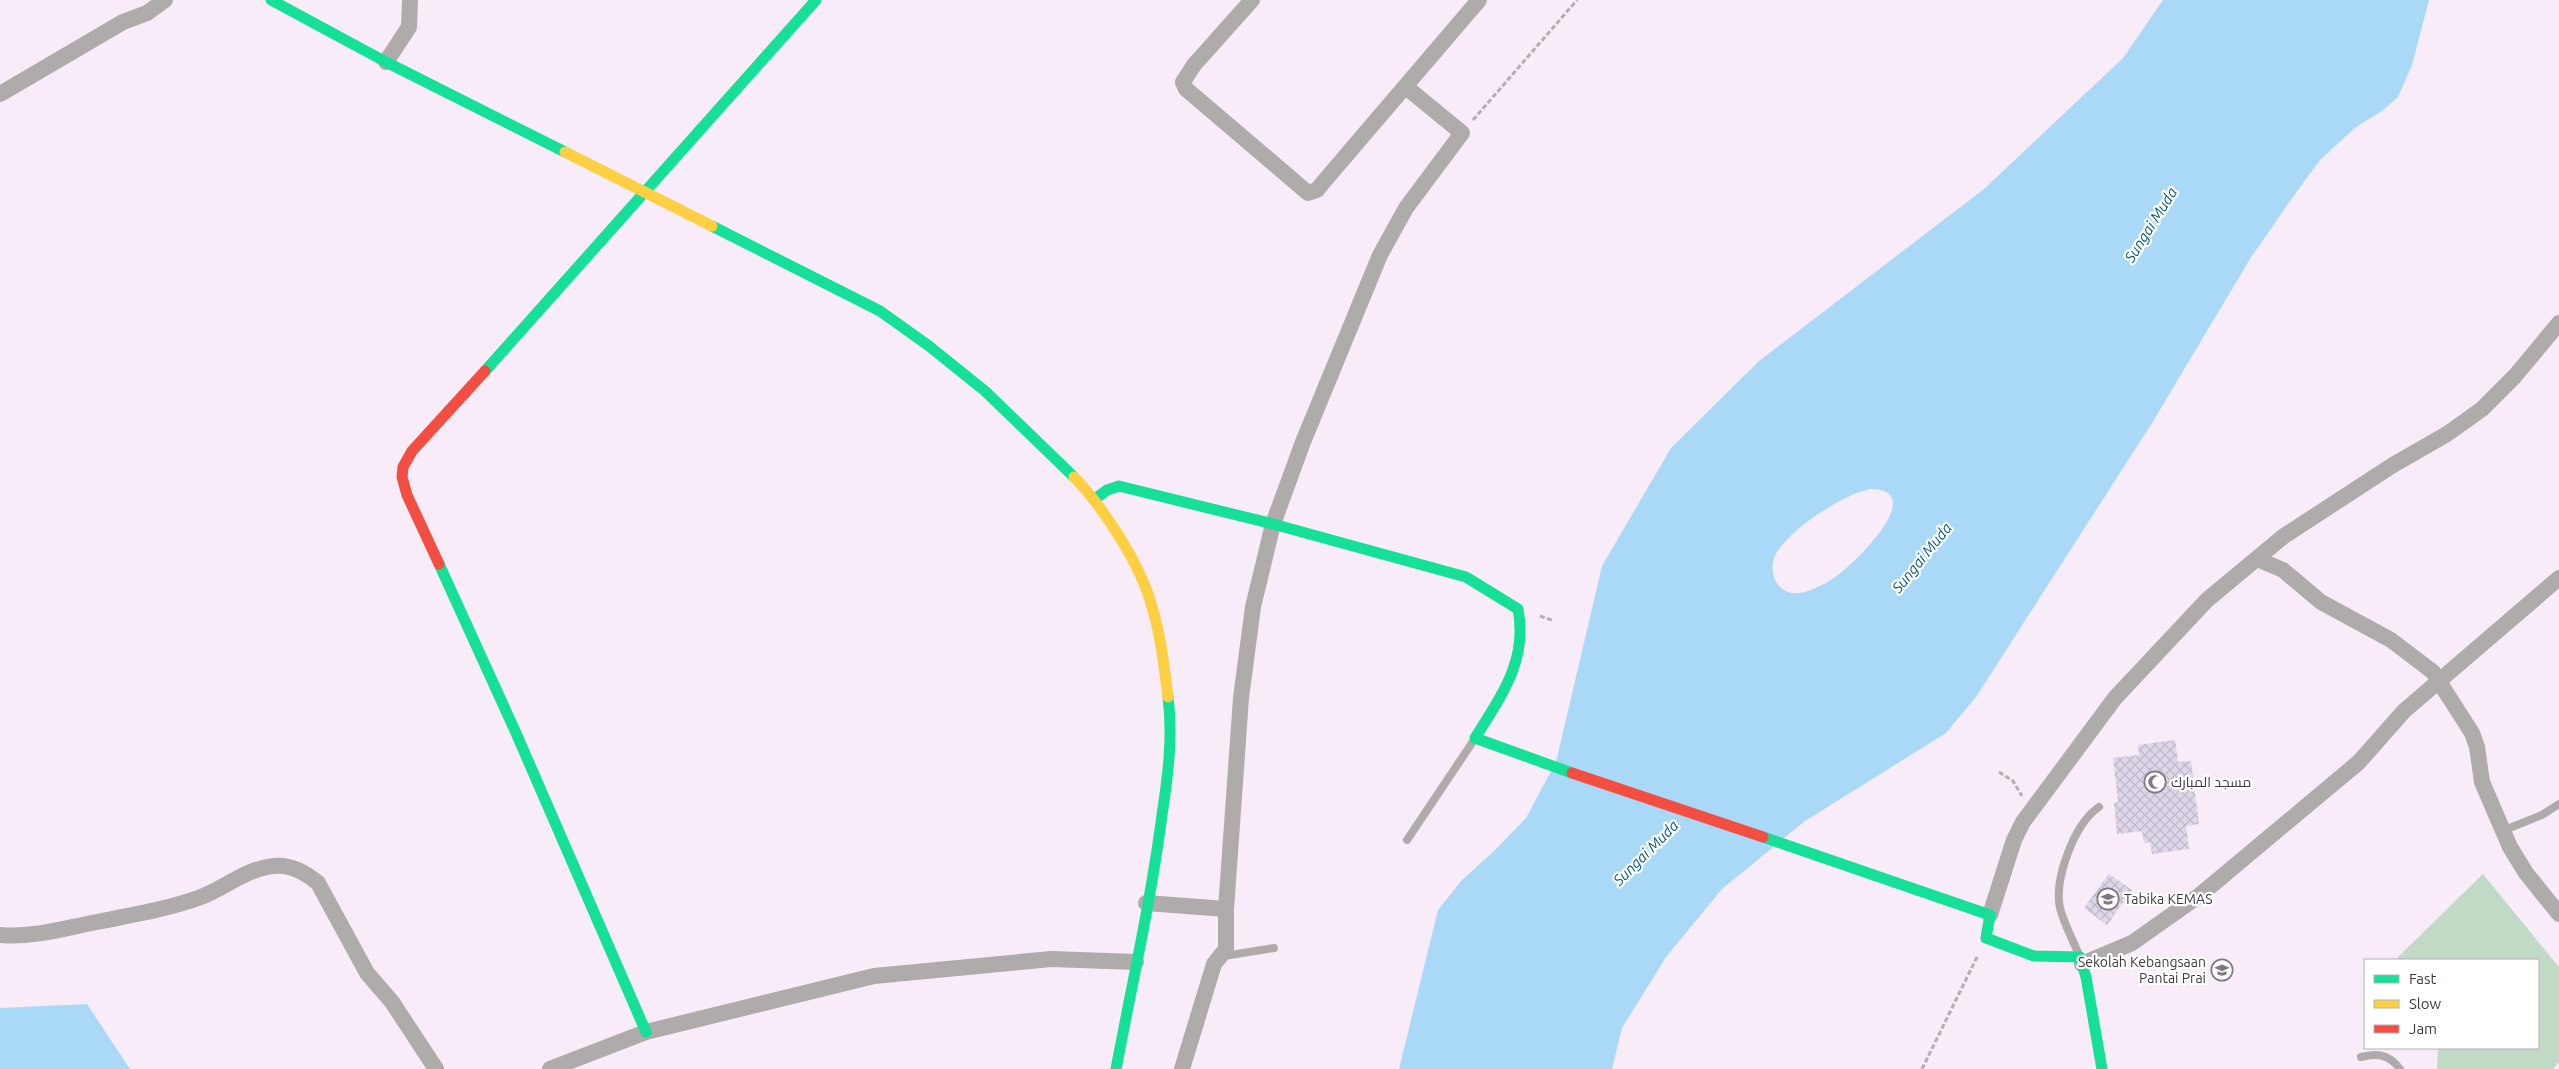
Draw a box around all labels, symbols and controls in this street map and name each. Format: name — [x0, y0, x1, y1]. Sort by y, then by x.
water label: Sungai Muda — [2120, 184, 2180, 266]
water label: Sungai Muda — [1888, 519, 1955, 597]
mosque icon: مسجد المبارك — [2143, 770, 2167, 794]
place label: مسجد المبارك — [2171, 774, 2251, 790]
water label: Sungai Muda — [1609, 817, 1682, 889]
school or university icon: Tabika KEMAS — [2096, 887, 2120, 911]
place label: Tabika KEMAS — [2124, 891, 2213, 907]
place label: Sekolah Kebangsaan Pantai Prai — [2078, 954, 2206, 986]
school or university icon: Sekolah Kebangsaan Pantai Prai — [2210, 958, 2234, 982]
legend — [2364, 959, 2539, 1049]
text: Fast — [2409, 970, 2437, 987]
text: Slow — [2409, 995, 2442, 1012]
text: Jam — [2409, 1020, 2437, 1037]

